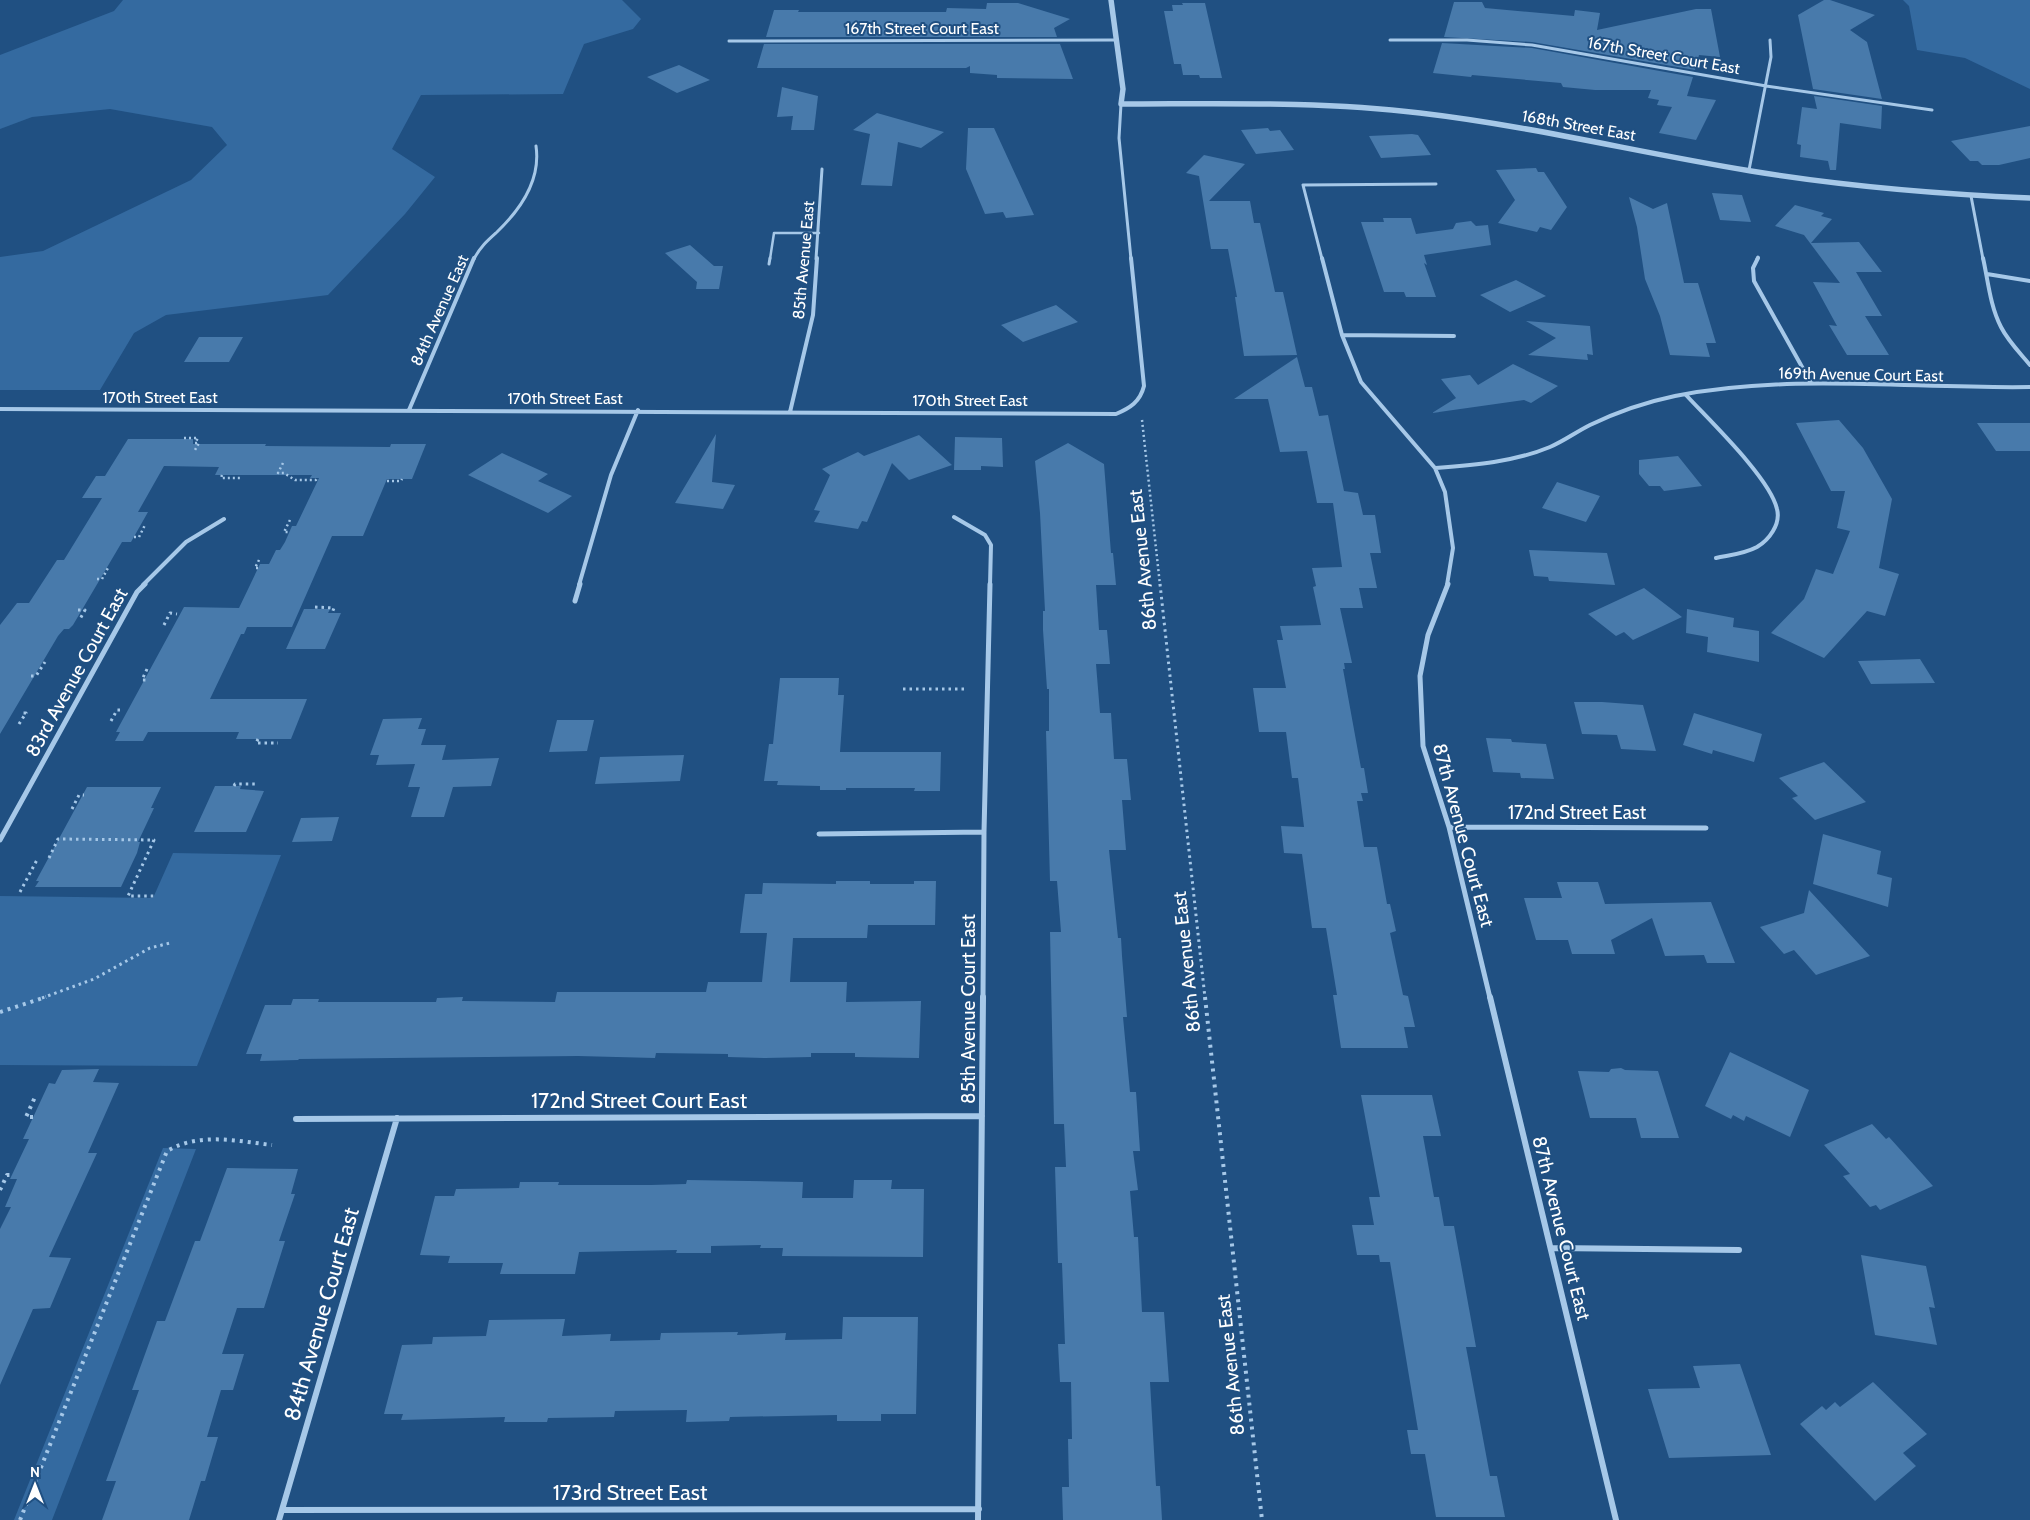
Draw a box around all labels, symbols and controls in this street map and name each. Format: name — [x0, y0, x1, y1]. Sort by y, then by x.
street label: 167th Street Court East — [845, 19, 1000, 38]
street label: 167th Street Court East — [1586, 33, 1742, 78]
street label: 168th Street East — [1521, 106, 1638, 145]
street label: 85th Avenue East — [789, 199, 818, 320]
street label: 84th Avenue East — [406, 251, 473, 369]
street label: 169th Avenue Court East — [1778, 364, 1944, 385]
street label: 170th Street East — [102, 388, 218, 407]
street label: 170th Street East — [507, 389, 623, 408]
street label: 170th Street East — [912, 391, 1028, 410]
street label: 86th Avenue East — [1124, 488, 1161, 632]
street label: 83rd Avenue Court East — [20, 583, 133, 761]
street label: 87th Avenue Court East — [1428, 741, 1499, 930]
street label: 172nd Street East — [1508, 801, 1647, 824]
street label: 86th Avenue East — [1168, 890, 1205, 1034]
street label: 85th Avenue Court East — [957, 914, 980, 1104]
street label: 172nd Street Court East — [531, 1087, 748, 1114]
street label: 87th Avenue Court East — [1527, 1134, 1596, 1323]
street label: 84th Avenue Court East — [278, 1204, 365, 1424]
street label: 86th Avenue East — [1212, 1293, 1249, 1437]
north arrow — [10, 1460, 60, 1510]
text: N — [30, 1463, 40, 1481]
street label: 173rd Street East — [553, 1479, 708, 1506]

